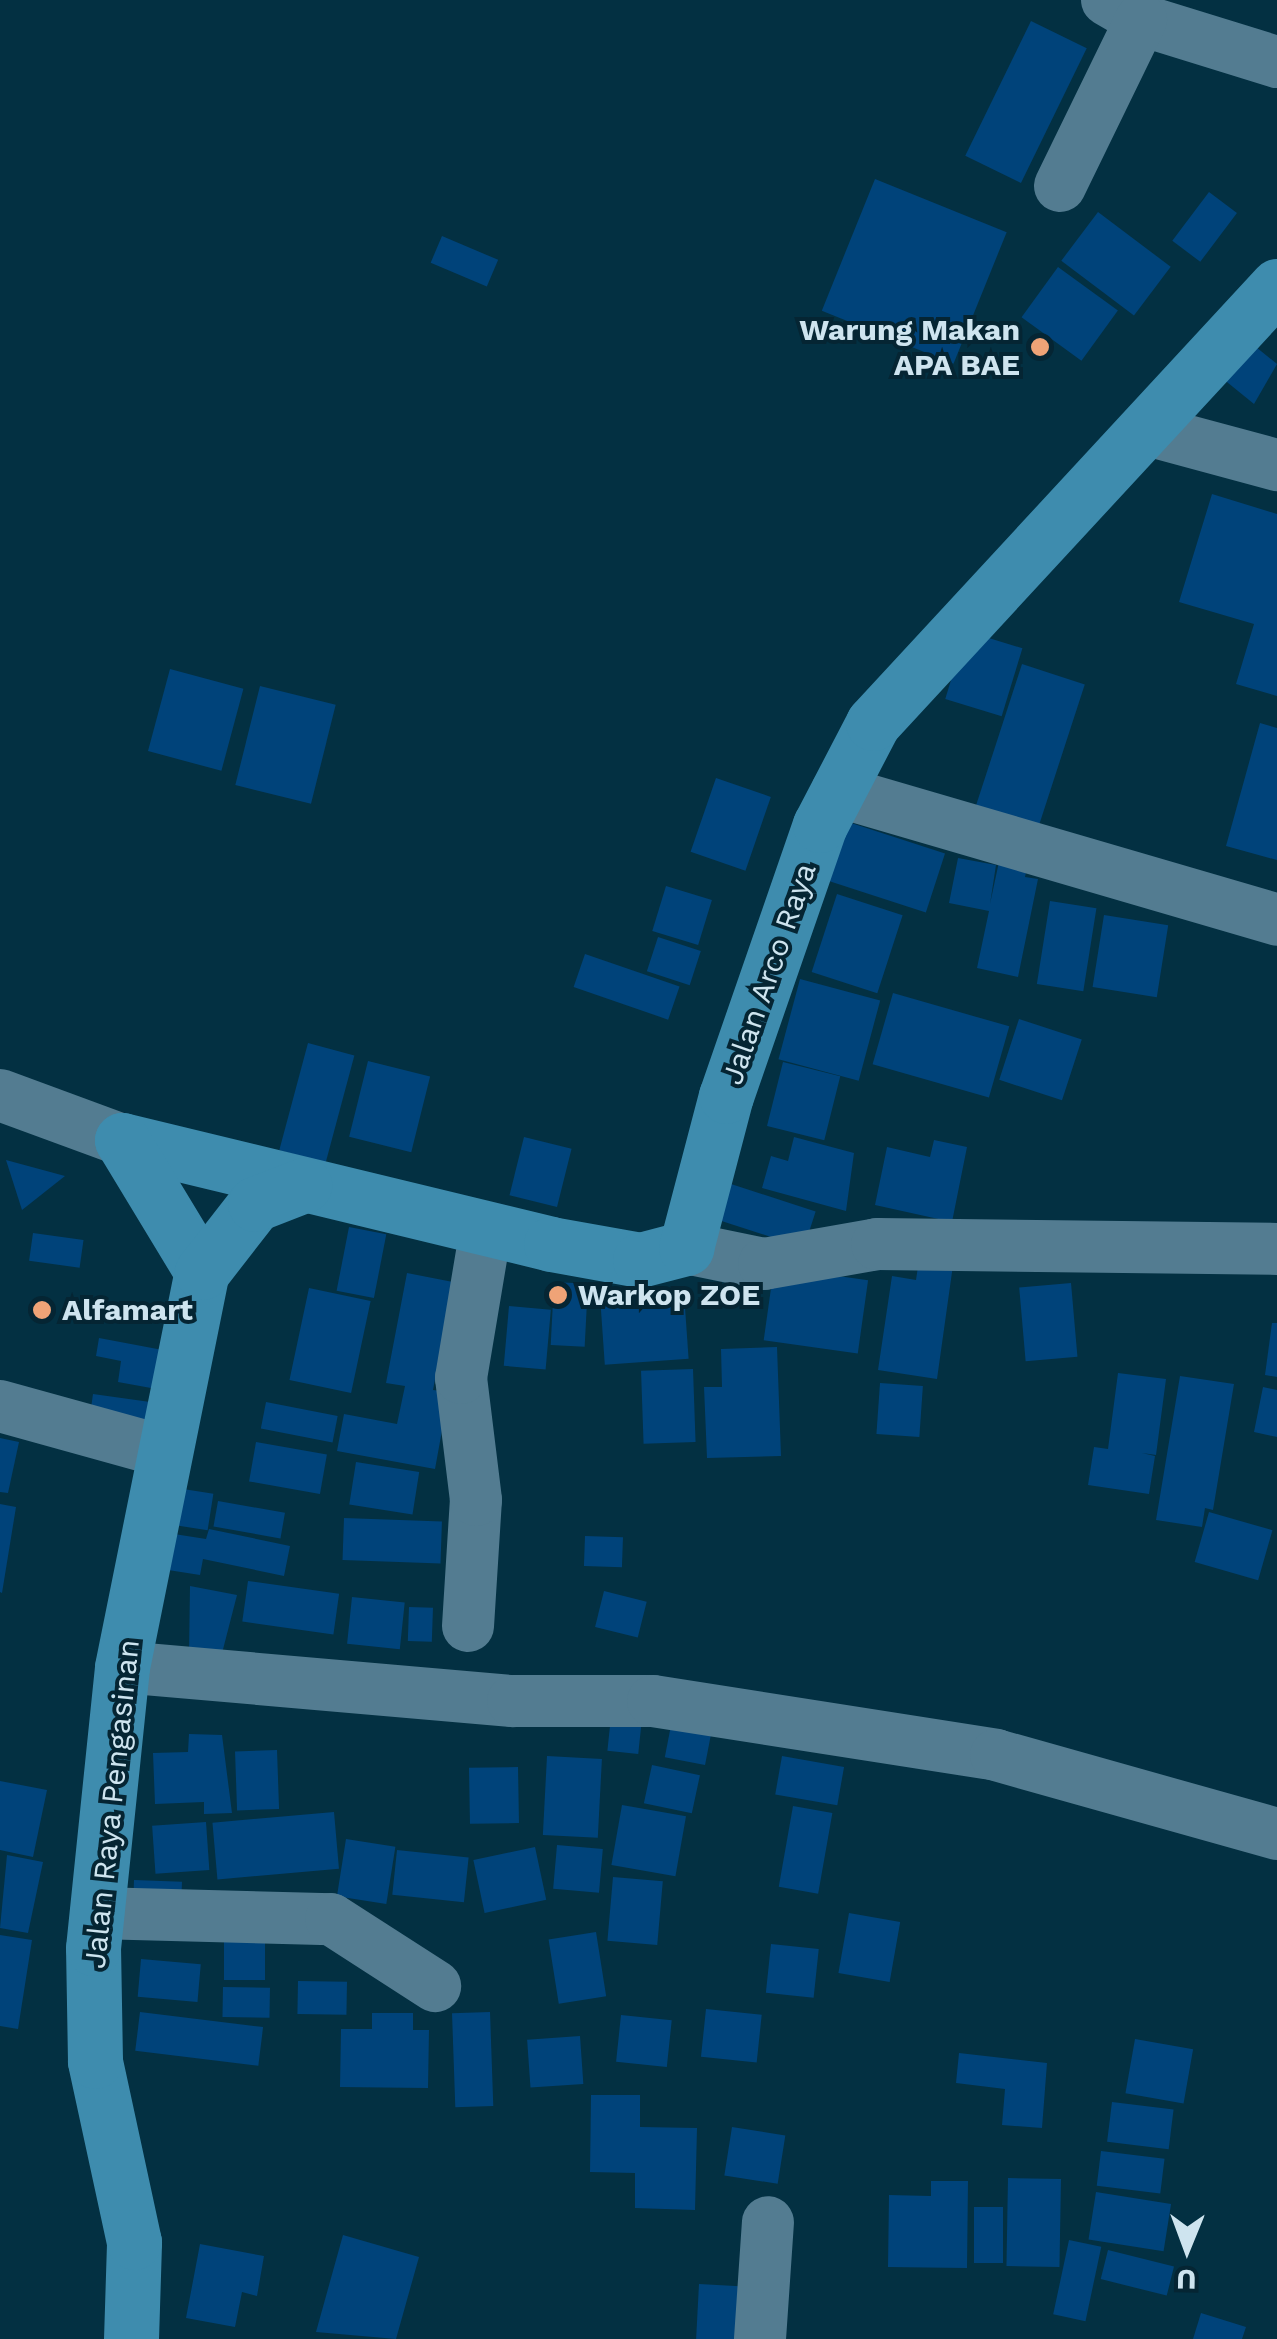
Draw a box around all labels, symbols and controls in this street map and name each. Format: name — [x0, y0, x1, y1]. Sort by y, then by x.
place label: Warung Makan APA BAE — [799, 312, 1020, 382]
marker: Warung Makan APA BAE — [1029, 336, 1051, 358]
street label: Jalan Arco Raya — [714, 858, 824, 1090]
place label: Warkop ZOE — [578, 1277, 760, 1313]
marker: Warkop ZOE — [547, 1284, 569, 1306]
place label: Alfamart — [62, 1292, 193, 1328]
marker: Alfamart — [31, 1299, 53, 1321]
street label: Jalan Raya Pengasinan — [77, 1637, 147, 1971]
north arrow — [1137, 2199, 1237, 2299]
text: U — [1176, 2263, 1197, 2296]

